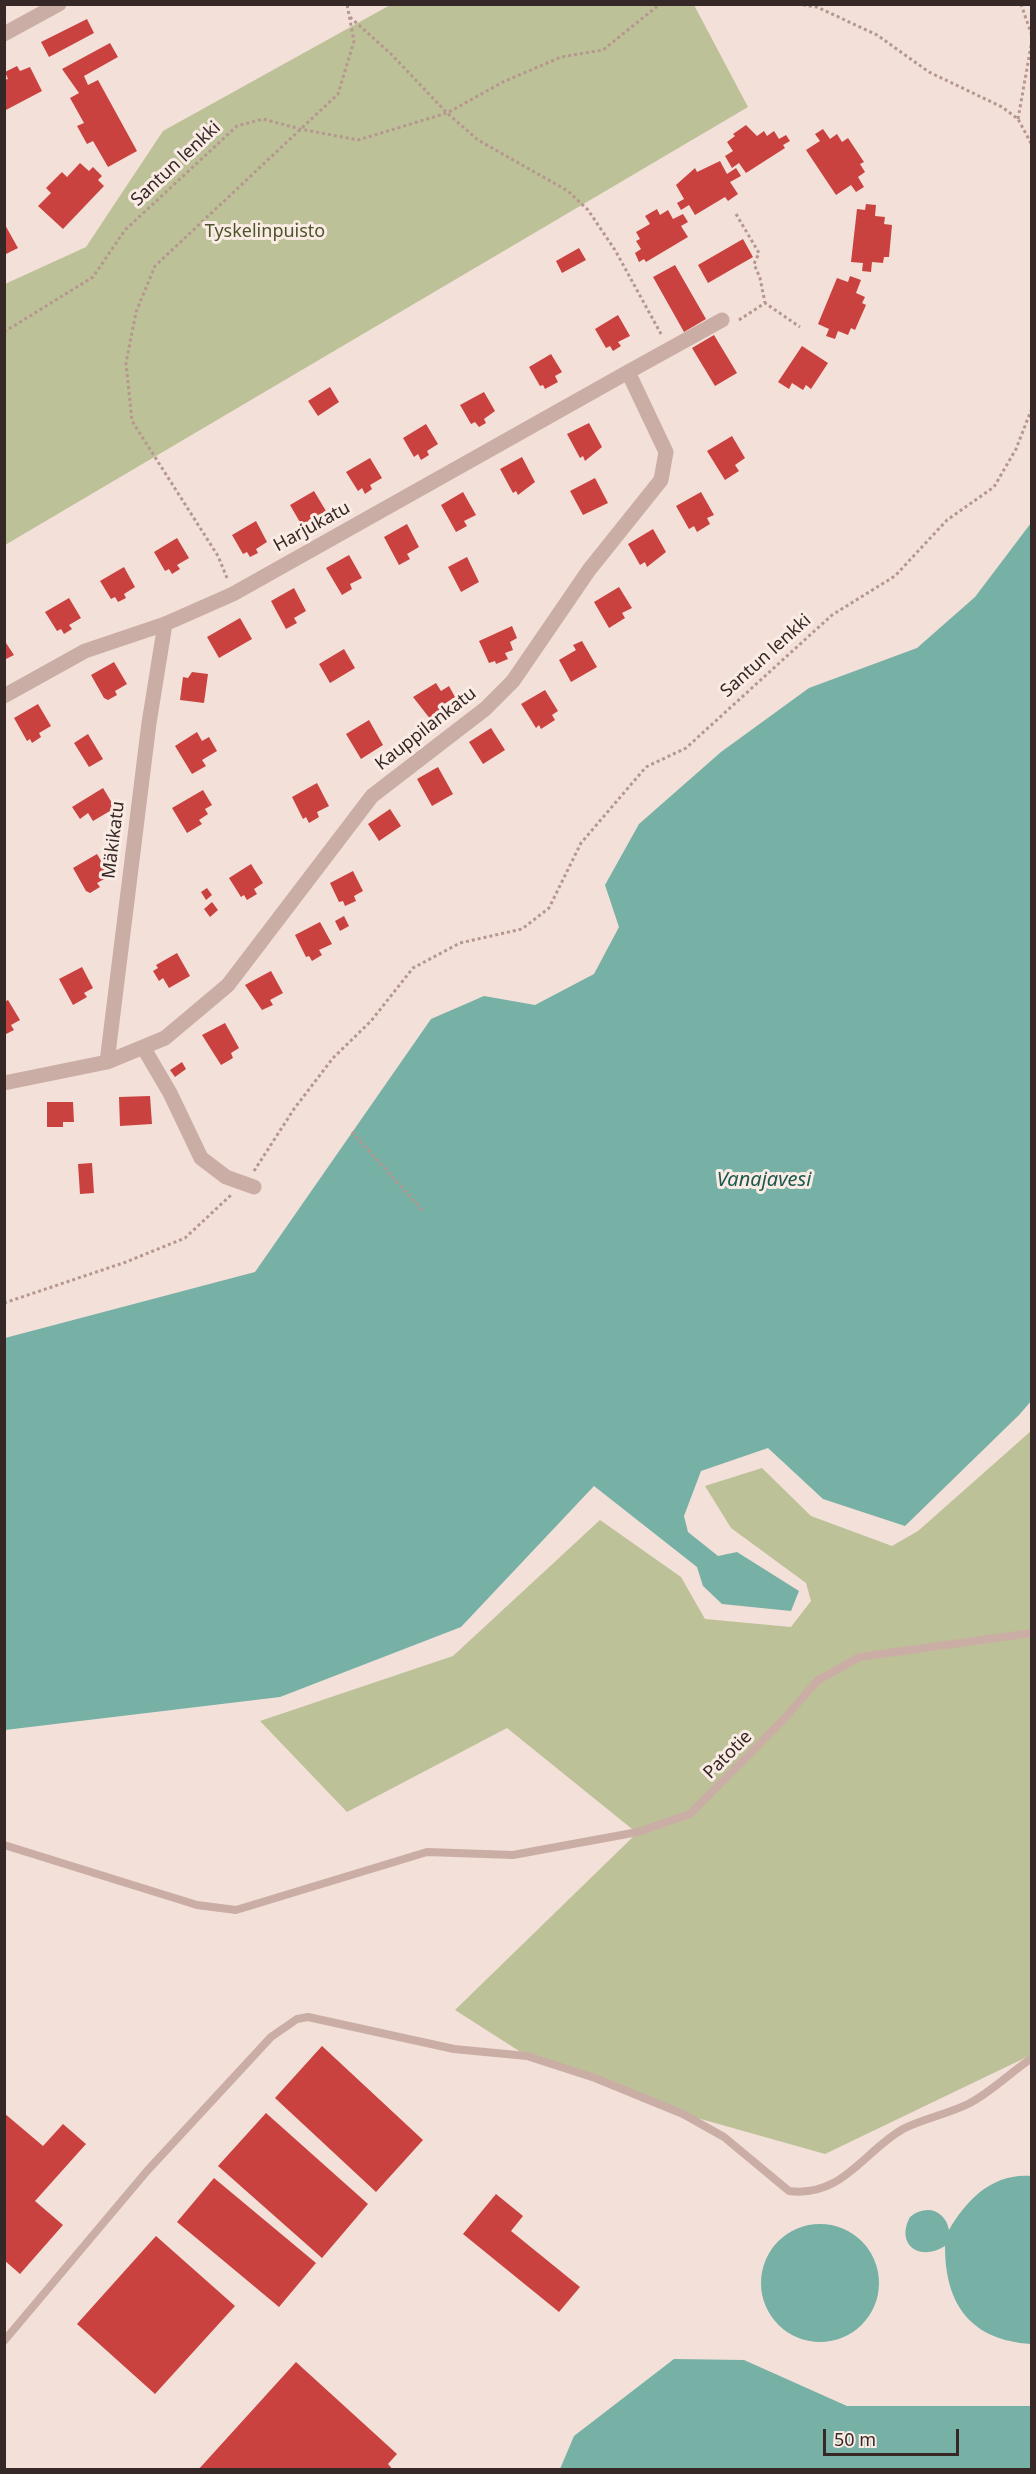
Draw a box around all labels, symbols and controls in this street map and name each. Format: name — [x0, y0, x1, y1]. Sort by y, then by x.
street label: Santun lenkki — [127, 117, 225, 211]
park label: Tyskelinpuisto — [205, 221, 325, 243]
street label: Harjukatu — [270, 497, 354, 557]
street label: Santun lenkki — [716, 610, 816, 702]
street label: Kauppilankatu — [371, 683, 481, 775]
street label: Mäkikatu — [99, 800, 129, 880]
water label: Vanajavesi — [717, 1168, 811, 1192]
street label: Patotie — [699, 1726, 757, 1784]
scale bar — [826, 2417, 962, 2455]
text: 50 m — [834, 2427, 876, 2451]

